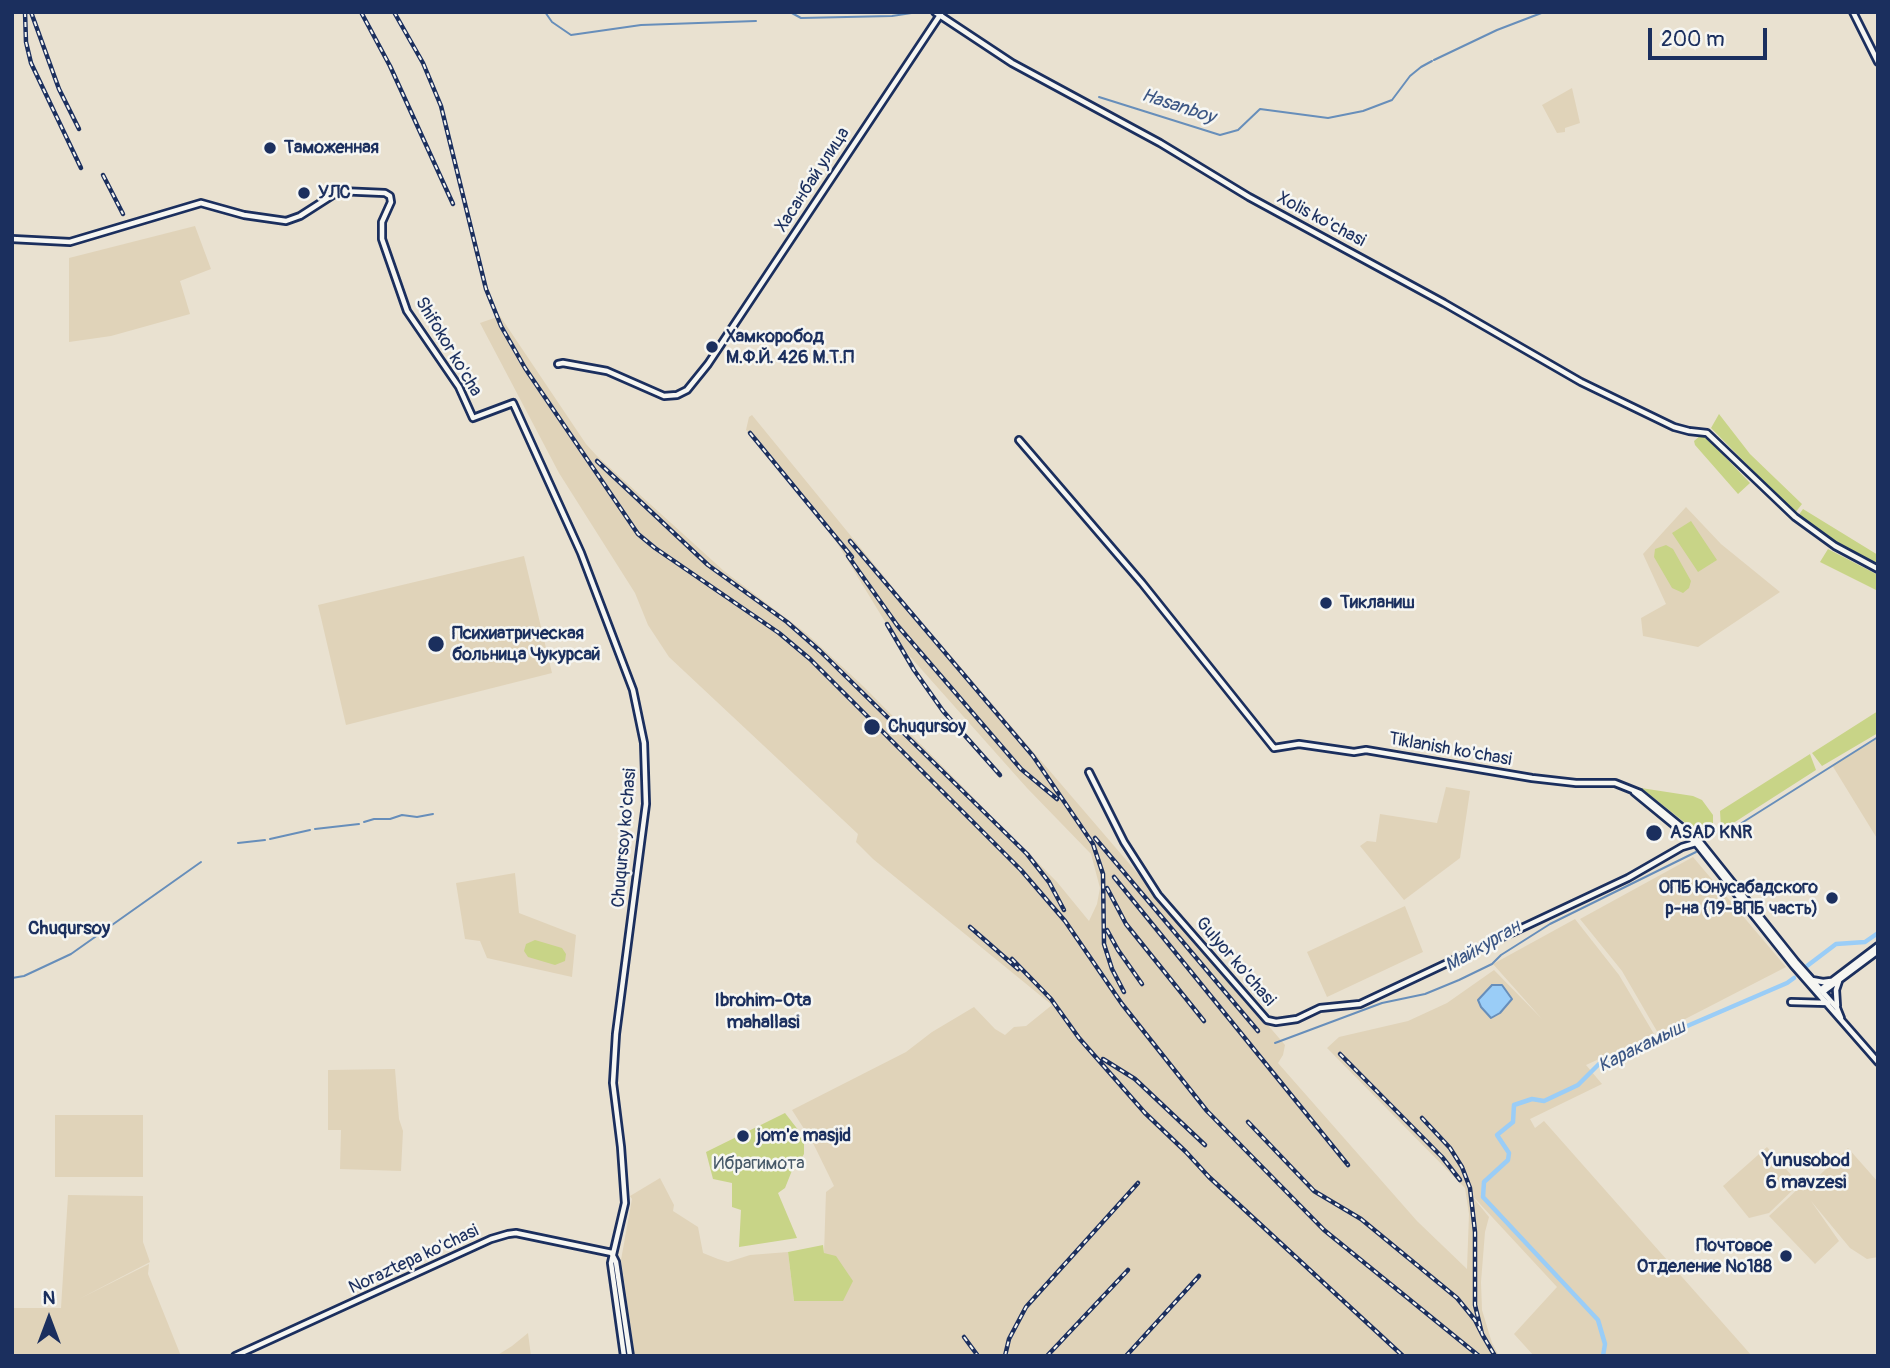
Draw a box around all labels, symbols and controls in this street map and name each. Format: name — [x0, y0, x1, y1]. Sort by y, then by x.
scale bar — [1652, 14, 1771, 58]
text: 200 m — [1661, 26, 1725, 53]
water label: Hasanboy — [1138, 84, 1218, 130]
street label: Хасанбай улица — [771, 124, 855, 236]
place label: Таможенная — [284, 137, 379, 159]
marker: Таможенная — [262, 140, 278, 156]
place label: УЛС — [318, 182, 351, 204]
marker: УЛС — [296, 185, 312, 201]
street label: Xolis ko'chasi — [1273, 188, 1369, 252]
street label: Shifokor ko'cha — [410, 293, 486, 401]
place label: Хамкоробод М.Ф.Й. 426 М.Т.П — [726, 326, 854, 368]
marker: Хамкоробод М.Ф.Й. 426 М.Т.П — [704, 339, 720, 355]
place label: Тикланиш — [1340, 592, 1415, 614]
marker: Тикланиш — [1318, 595, 1334, 611]
place label: Психиатрическая больница Чукурсай — [452, 623, 600, 666]
marker: Психиатрическая больница Чукурсай — [426, 634, 446, 654]
place label: Chuqursoy — [888, 716, 966, 738]
marker: Chuqursoy — [862, 717, 882, 737]
street label: Tiklanish ko'chasi — [1387, 729, 1513, 771]
street label: Chuqursoy ko'chasi — [608, 767, 642, 909]
place label: ASAD KNR — [1670, 822, 1752, 844]
marker: ASAD KNR — [1644, 823, 1664, 843]
place label: ОПБ Юнусабадского р-на (19-ВПБ часть) — [1659, 877, 1818, 920]
marker: ОПБ Юнусабадского р-на (19-ВПБ часть) — [1824, 890, 1840, 906]
street label: Gulyor ko'chasi — [1190, 913, 1280, 1011]
water label: Майкурган — [1441, 916, 1525, 978]
district label: Chuqursoy — [28, 918, 110, 940]
district label: Ibrohim-Ota mahallasi — [715, 990, 811, 1034]
water label: Каракамыш — [1595, 1016, 1689, 1078]
place label: jom'e masjid — [757, 1125, 851, 1147]
marker: jom'e masjid — [735, 1128, 751, 1144]
district label: Yunusobod 6 mavzesi — [1762, 1150, 1850, 1194]
park label: Ибрагимота — [713, 1153, 805, 1175]
street label: Noraztepa ko'chasi — [346, 1220, 482, 1300]
place label: Почтовое Отделение №188 — [1637, 1235, 1772, 1278]
marker: Почтовое Отделение №188 — [1778, 1248, 1794, 1264]
north arrow — [14, 1284, 84, 1354]
text: N — [43, 1286, 55, 1310]

